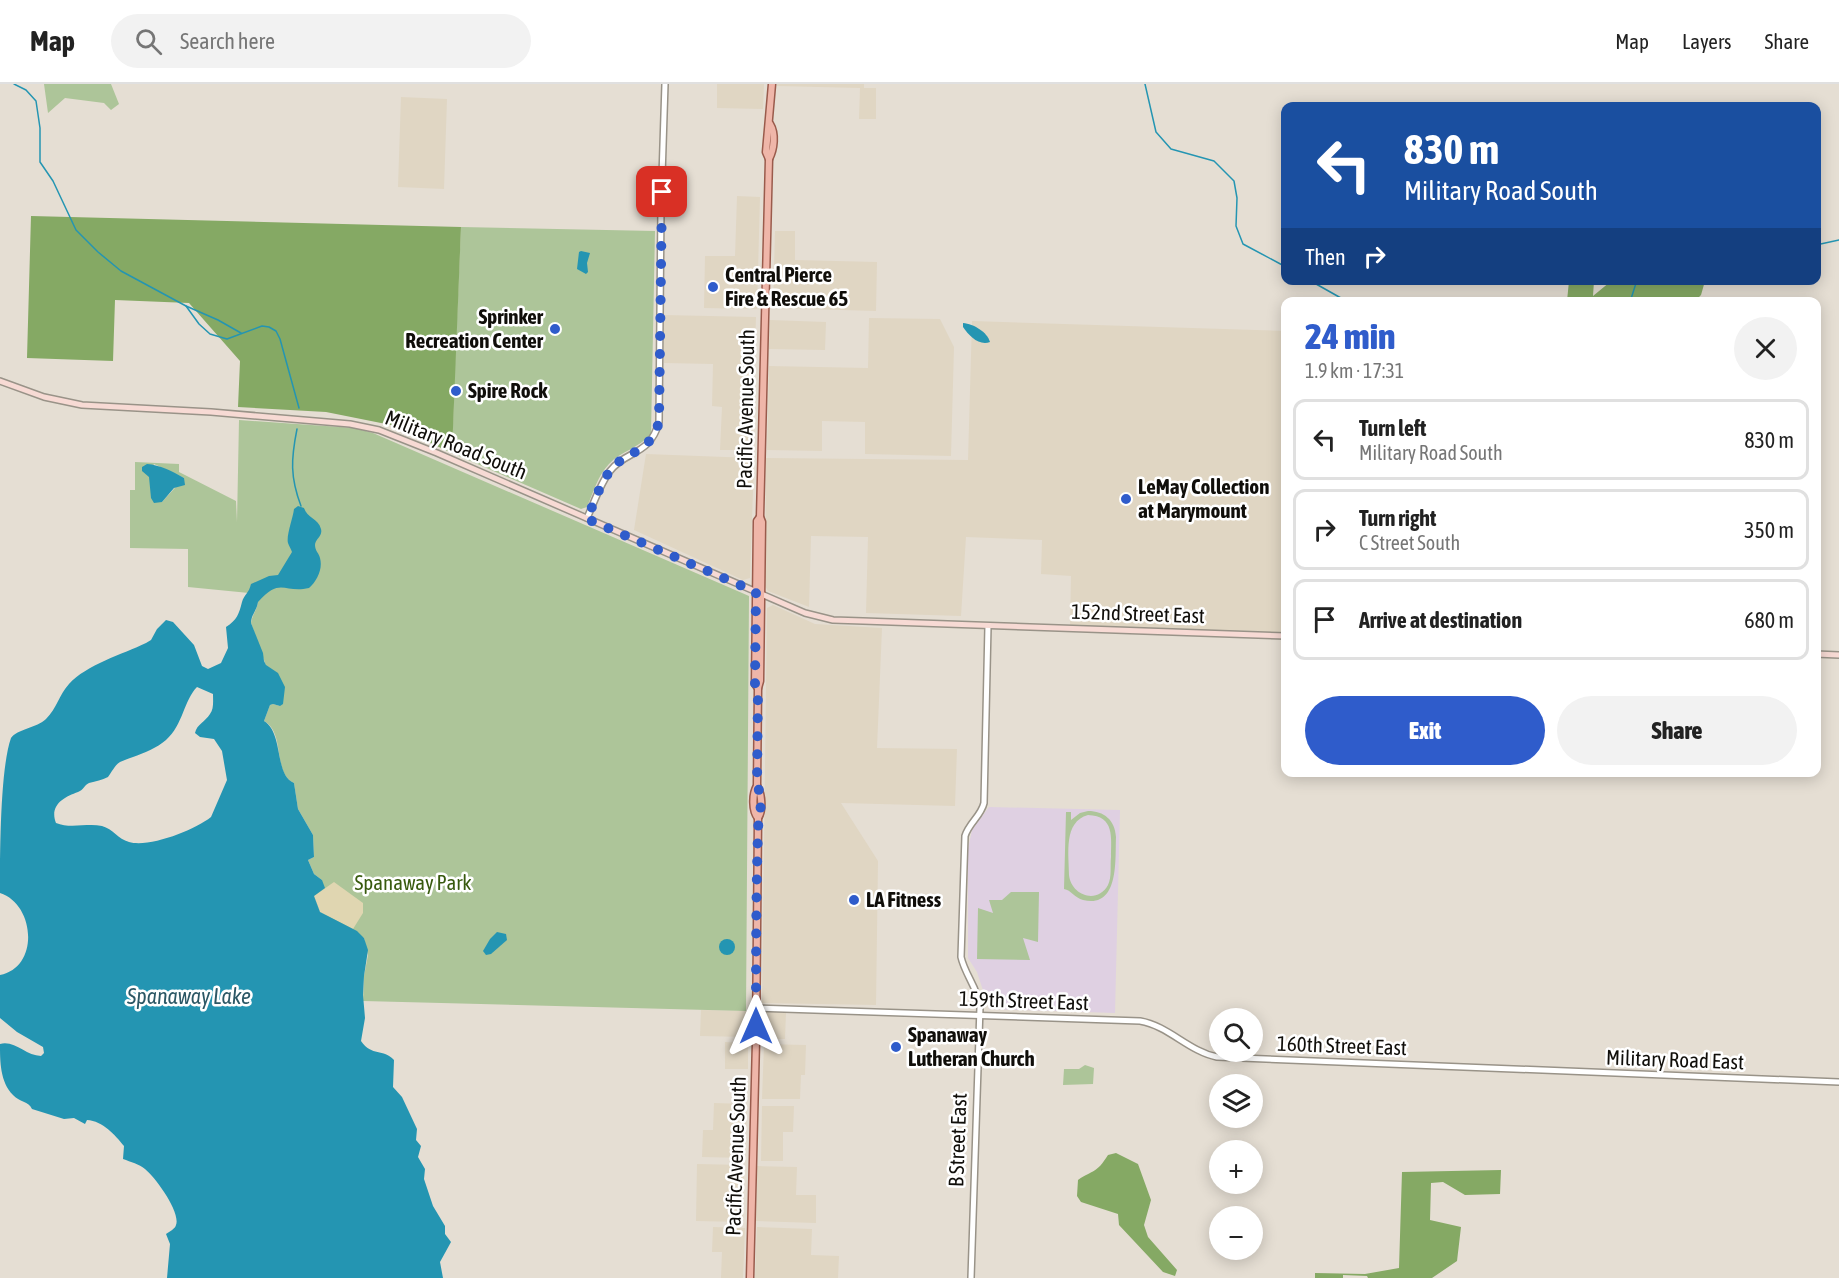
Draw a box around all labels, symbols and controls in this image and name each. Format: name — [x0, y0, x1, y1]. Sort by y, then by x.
search box — [111, 14, 531, 68]
text: Map — [30, 25, 75, 57]
icon: search — [132, 25, 165, 58]
text: Search here — [180, 28, 275, 54]
text: Map — [1615, 29, 1649, 53]
text: Layers — [1682, 29, 1732, 53]
text: Share — [1765, 29, 1809, 53]
text: 830 m — [1404, 125, 1499, 173]
icon: left — [1305, 126, 1383, 204]
pin — [636, 166, 687, 217]
icon: arrive — [645, 175, 678, 208]
text: Military Road South — [1404, 175, 1598, 206]
icon: right — [1358, 240, 1391, 273]
text: Then — [1305, 244, 1346, 270]
place label: Central Pierce Fire & Rescue 65 — [725, 262, 848, 310]
marker: Central Pierce Fire & Rescue 65 — [706, 280, 720, 294]
place label: Sprinker Recreation Center — [405, 304, 544, 352]
text: 24 min — [1305, 315, 1395, 357]
button: close — [1734, 317, 1797, 380]
marker: Sprinker Recreation Center — [548, 322, 562, 336]
street label: Pacific Avenue South — [732, 329, 758, 489]
text: 1.9 km · 17:31 — [1305, 359, 1404, 382]
place label: Spire Rock — [468, 378, 548, 402]
marker: Spire Rock — [449, 384, 463, 398]
street label: Military Road South — [382, 405, 531, 483]
text: Turn left — [1359, 415, 1426, 441]
icon: left — [1308, 423, 1341, 456]
text: 830 m — [1744, 427, 1794, 453]
text: Military Road South — [1359, 441, 1503, 464]
place label: LeMay Collection at Marymount — [1138, 474, 1269, 522]
marker: LeMay Collection at Marymount — [1119, 492, 1133, 506]
text: Turn right — [1359, 505, 1436, 531]
icon: right — [1308, 513, 1341, 546]
text: 350 m — [1744, 517, 1794, 543]
text: C Street South — [1359, 531, 1460, 554]
street label: 152nd Street East — [1071, 599, 1205, 627]
icon: arrive — [1308, 603, 1341, 636]
text: Arrive at destination — [1359, 607, 1522, 633]
text: 680 m — [1744, 607, 1794, 633]
button: Exit — [1305, 696, 1545, 765]
button: Share — [1557, 696, 1797, 765]
park label: Spanaway Park — [354, 870, 472, 894]
place label: LA Fitness — [866, 887, 942, 911]
marker: LA Fitness — [847, 893, 861, 907]
water label: Spanaway Lake — [126, 983, 251, 1009]
street label: 159th Street East — [959, 986, 1089, 1014]
position arrow — [724, 994, 788, 1058]
map controls — [1209, 1008, 1263, 1260]
button: search — [1209, 1008, 1263, 1062]
place label: Spanaway Lutheran Church — [908, 1022, 1035, 1070]
street label: 160th Street East — [1277, 1031, 1407, 1059]
marker: Spanaway Lutheran Church — [889, 1040, 903, 1054]
street label: Military Road East — [1606, 1045, 1744, 1073]
button: layers — [1209, 1074, 1263, 1128]
street label: Pacific Avenue South — [720, 1076, 750, 1236]
street label: B Street East — [943, 1093, 971, 1187]
button: + — [1209, 1140, 1263, 1194]
button: − — [1209, 1206, 1263, 1260]

